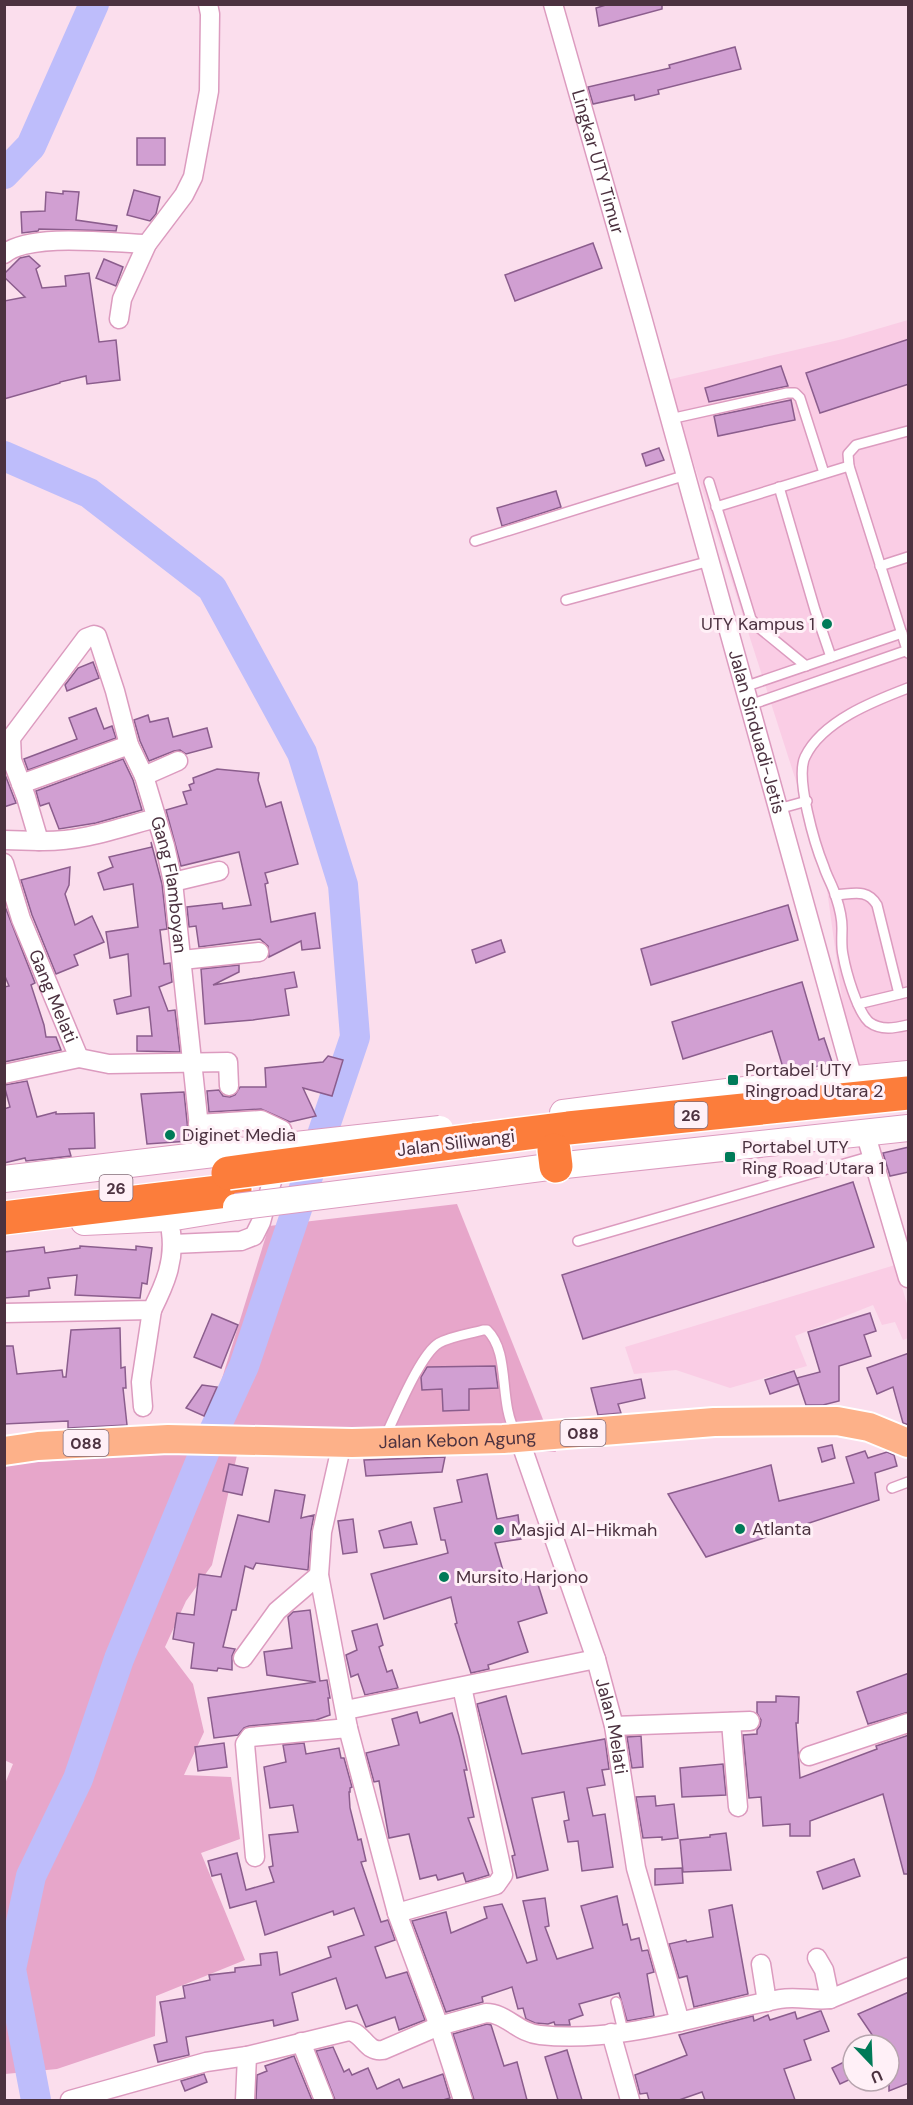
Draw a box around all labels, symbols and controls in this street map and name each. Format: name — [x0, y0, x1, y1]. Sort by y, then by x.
street label: Lingkar UTY Timur — [566, 87, 630, 237]
place label: UTY Kampus 1 — [701, 612, 815, 636]
marker: UTY Kampus 1 — [820, 617, 834, 631]
street label: Jalan Sinduadi-Jetis — [723, 647, 791, 817]
street label: Gang Flamboyan — [145, 813, 192, 954]
street label: Gang Melati — [23, 946, 83, 1046]
place label: Portabel UTY Ringroad Utara 2 — [745, 1058, 884, 1103]
marker: Portabel UTY Ringroad Utara 2 — [726, 1073, 740, 1087]
road number: 26 — [674, 1102, 708, 1128]
place label: Diginet Media — [182, 1123, 296, 1147]
street label: Jalan Siliwangi — [396, 1124, 516, 1162]
marker: Diginet Media — [163, 1128, 177, 1142]
place label: Portabel UTY Ring Road Utara 1 — [742, 1135, 884, 1180]
marker: Portabel UTY Ring Road Utara 1 — [723, 1150, 737, 1164]
road number: 26 — [100, 1175, 132, 1201]
road number: 088 — [560, 1420, 606, 1446]
street label: Jalan Kebon Agung — [378, 1424, 537, 1454]
road number: 088 — [64, 1430, 109, 1456]
place label: Atlanta — [752, 1517, 811, 1541]
place label: Masjid Al-Hikmah — [511, 1518, 657, 1542]
marker: Atlanta — [733, 1522, 747, 1536]
marker: Masjid Al-Hikmah — [492, 1523, 506, 1537]
place label: Mursito Harjono — [456, 1565, 589, 1589]
marker: Mursito Harjono — [437, 1570, 451, 1584]
street label: Jalan Melati — [590, 1675, 633, 1776]
north arrow — [841, 2033, 901, 2093]
text: U — [868, 2065, 886, 2088]

